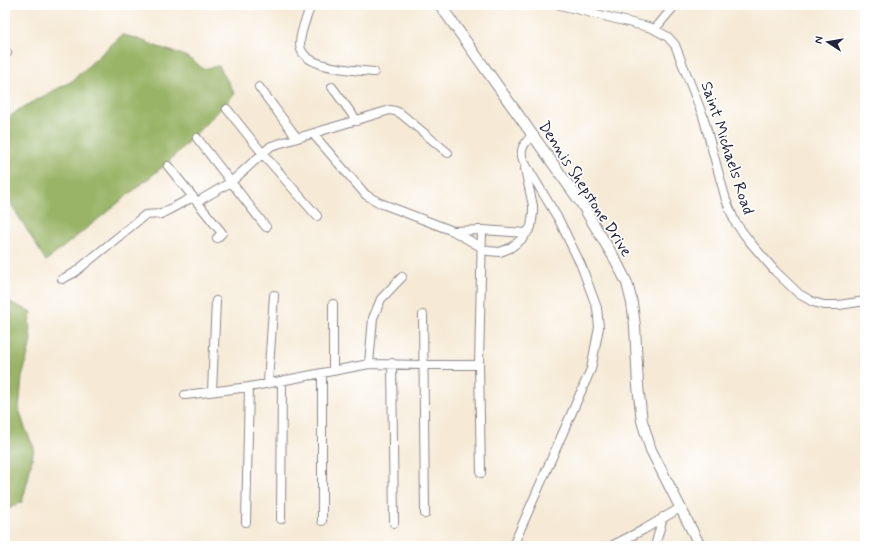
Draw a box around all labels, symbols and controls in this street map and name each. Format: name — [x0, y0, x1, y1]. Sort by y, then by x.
north arrow — [808, 22, 848, 62]
text: N — [812, 35, 827, 45]
street label: Saint Michaels Road — [696, 79, 758, 217]
street label: Dennis Shepstone Drive — [533, 117, 637, 261]

